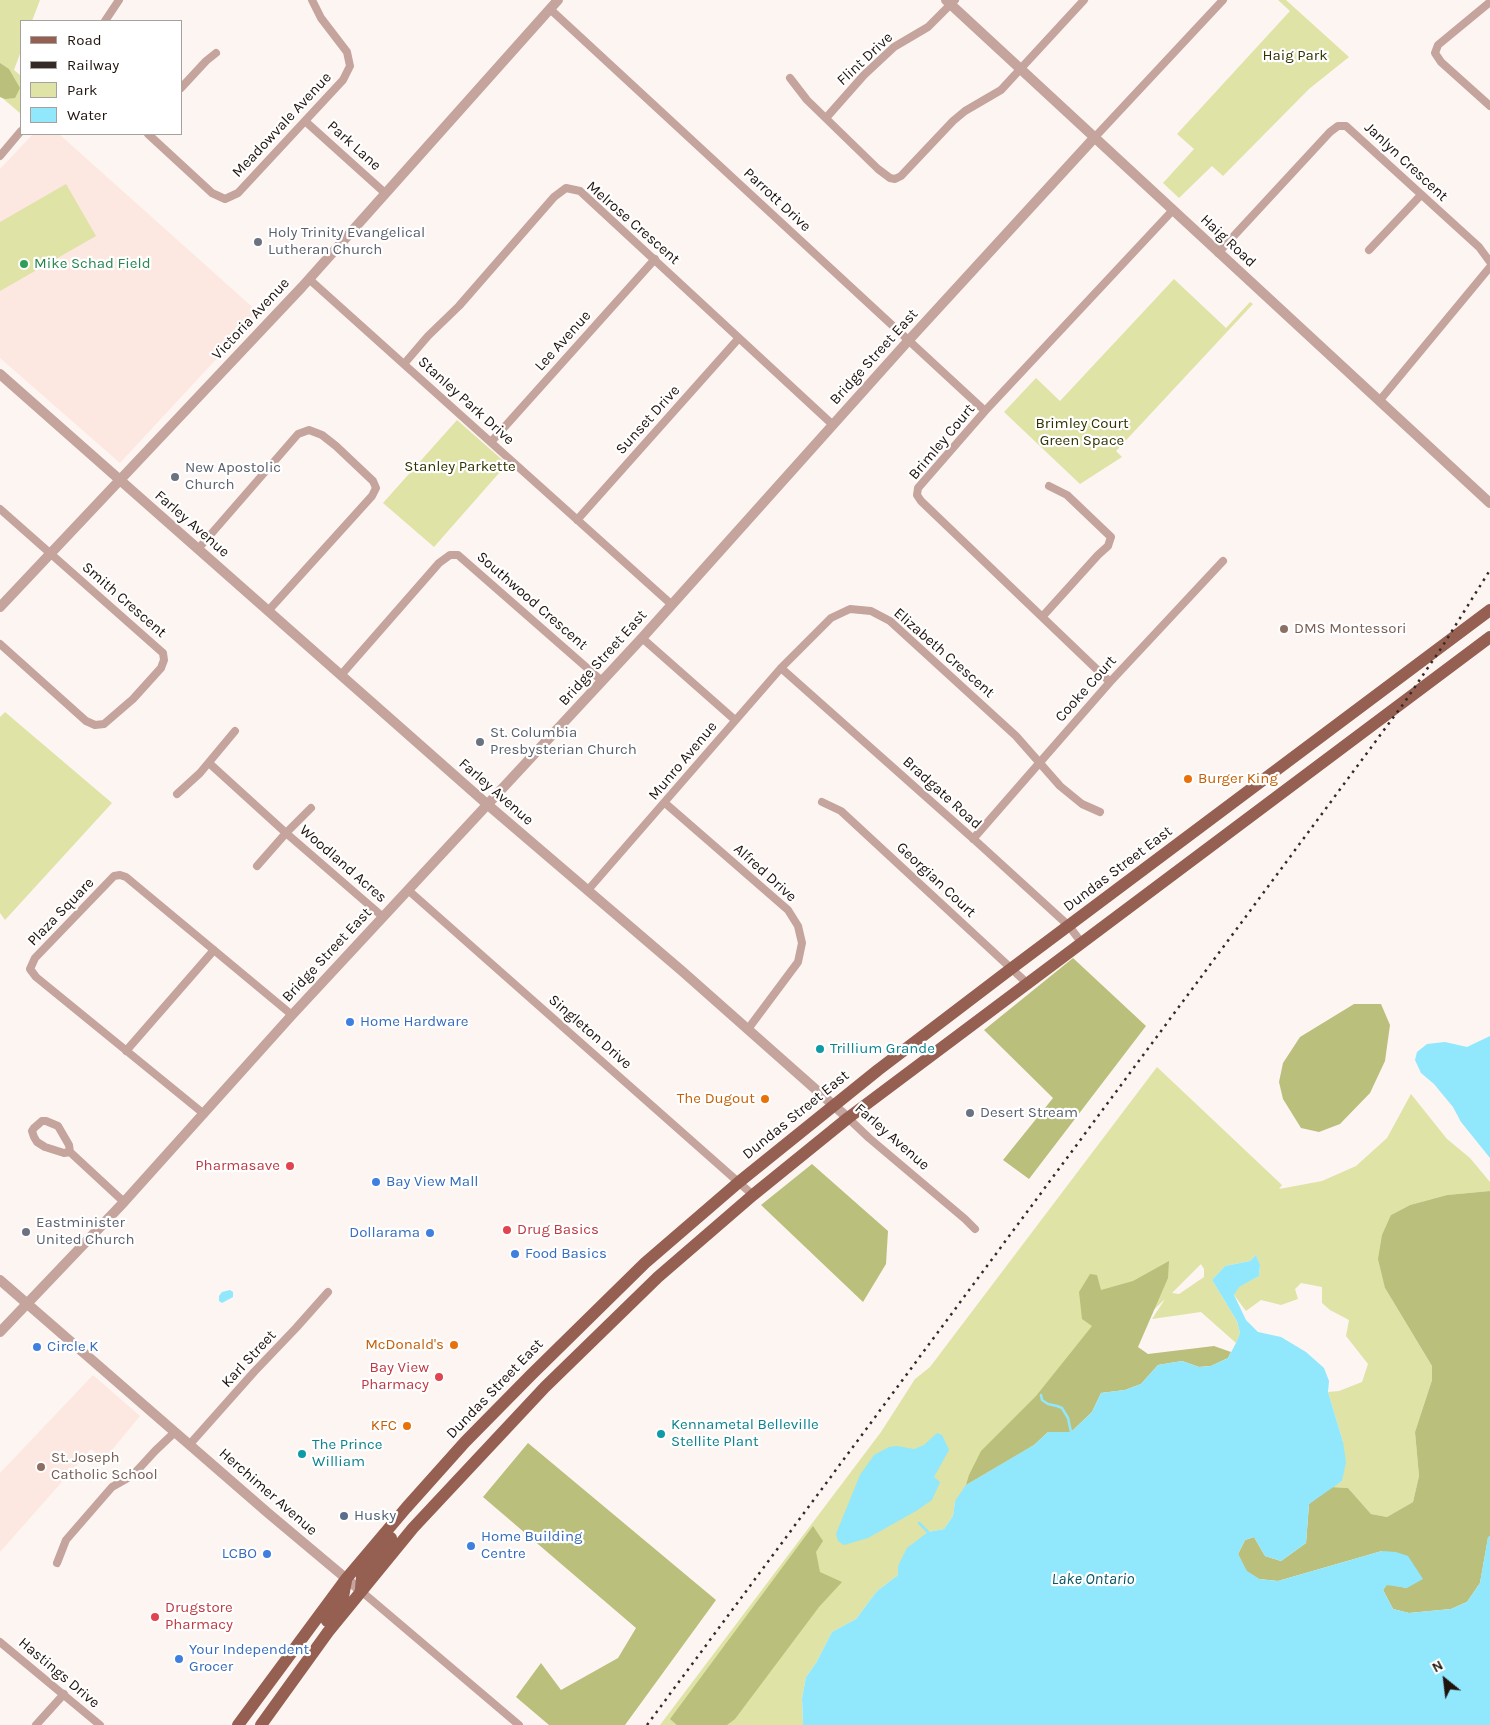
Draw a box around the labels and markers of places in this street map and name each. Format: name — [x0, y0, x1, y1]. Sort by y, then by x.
place label: Holy Trinity Evangelical Lutheran Church — [268, 224, 425, 259]
marker: Holy Trinity Evangelical Lutheran Church — [252, 236, 264, 248]
place label: Mike Schad Field — [34, 255, 151, 273]
marker: Mike Schad Field — [18, 258, 30, 270]
place label: New Apostolic Church — [185, 459, 281, 494]
marker: New Apostolic Church — [169, 471, 181, 483]
place label: DMS Montessori — [1294, 620, 1406, 638]
marker: DMS Montessori — [1278, 623, 1290, 635]
place label: St. Columbia Presbysterian Church — [490, 724, 637, 759]
marker: St. Columbia Presbysterian Church — [474, 736, 486, 748]
place label: Burger King — [1198, 770, 1278, 788]
marker: Burger King — [1182, 773, 1194, 785]
place label: Home Hardware — [360, 1013, 468, 1031]
marker: Home Hardware — [344, 1016, 356, 1028]
place label: Trillium Grande — [830, 1040, 935, 1058]
marker: Trillium Grande — [814, 1043, 826, 1055]
place label: The Dugout — [677, 1090, 755, 1108]
marker: The Dugout — [759, 1093, 771, 1105]
place label: Desert Stream — [980, 1104, 1078, 1122]
marker: Desert Stream — [964, 1107, 976, 1119]
place label: Pharmasave — [195, 1157, 280, 1175]
marker: Pharmasave — [284, 1160, 296, 1172]
place label: Bay View Mall — [386, 1173, 479, 1191]
marker: Bay View Mall — [370, 1176, 382, 1188]
place label: Eastminister United Church — [36, 1214, 135, 1249]
place label: Drug Basics — [517, 1221, 599, 1239]
place label: Dollarama — [349, 1224, 420, 1242]
marker: Drug Basics — [501, 1224, 513, 1236]
marker: Eastminister United Church — [20, 1226, 32, 1238]
marker: Dollarama — [424, 1227, 436, 1239]
place label: Food Basics — [525, 1245, 607, 1263]
marker: Food Basics — [509, 1248, 521, 1260]
place label: McDonald's — [365, 1336, 444, 1354]
place label: Circle K — [47, 1338, 98, 1356]
marker: McDonald's — [448, 1339, 460, 1351]
marker: Circle K — [31, 1341, 43, 1353]
place label: Bay View Pharmacy — [361, 1359, 429, 1394]
marker: Bay View Pharmacy — [433, 1371, 445, 1383]
place label: Kennametal Belleville Stellite Plant — [671, 1416, 819, 1451]
place label: KFC — [371, 1417, 397, 1435]
marker: KFC — [401, 1420, 413, 1432]
marker: Kennametal Belleville Stellite Plant — [655, 1428, 667, 1440]
place label: The Prince William — [312, 1436, 383, 1471]
marker: The Prince William — [296, 1448, 308, 1460]
place label: St. Joseph Catholic School — [51, 1449, 158, 1484]
marker: St. Joseph Catholic School — [35, 1461, 47, 1473]
place label: Husky — [354, 1507, 396, 1525]
marker: Husky — [338, 1510, 350, 1522]
place label: Home Building Centre — [481, 1528, 582, 1563]
marker: Home Building Centre — [465, 1540, 477, 1552]
place label: LCBO — [222, 1545, 257, 1563]
marker: LCBO — [261, 1548, 273, 1560]
place label: Drugstore Pharmacy — [165, 1599, 233, 1634]
marker: Drugstore Pharmacy — [149, 1611, 161, 1623]
place label: Your Independent Grocer — [189, 1641, 309, 1676]
marker: Your Independent Grocer — [173, 1653, 185, 1665]

